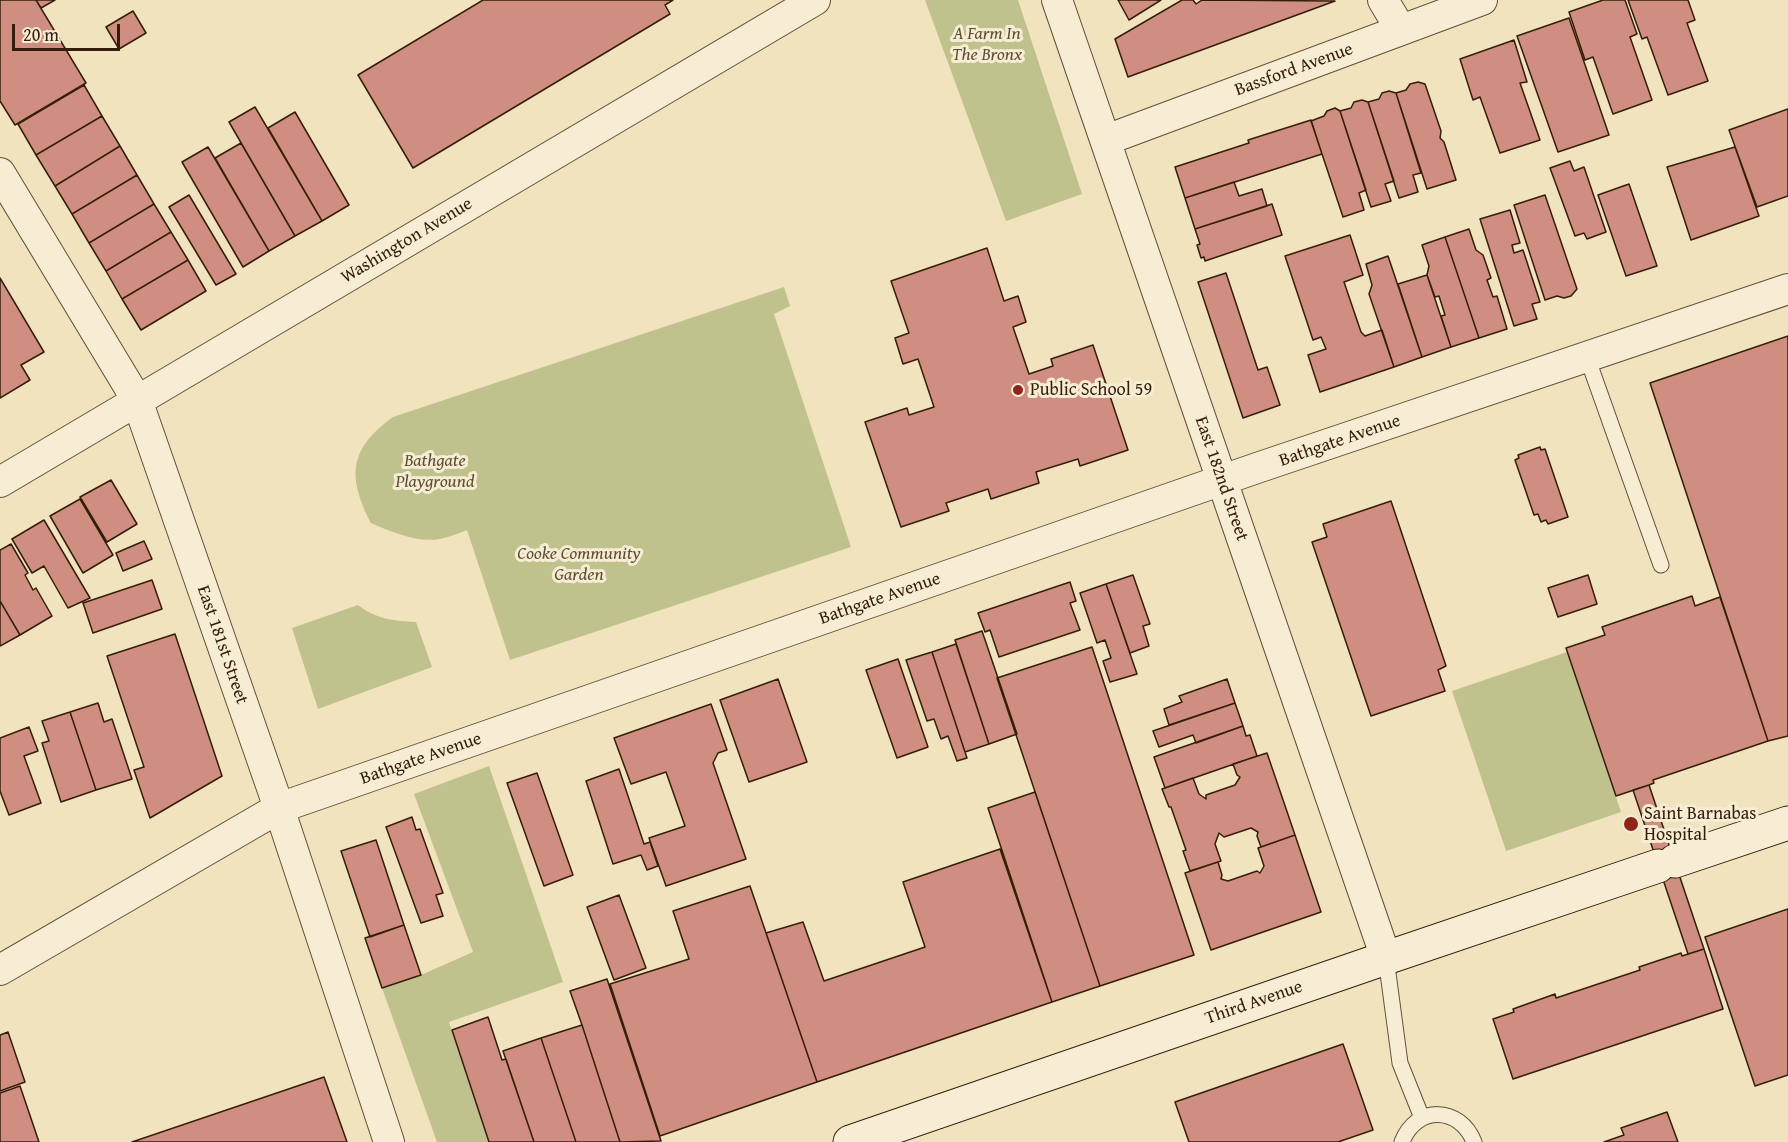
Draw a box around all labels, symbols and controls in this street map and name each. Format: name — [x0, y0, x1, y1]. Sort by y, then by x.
scale bar — [15, 12, 123, 50]
text: 20 m — [23, 21, 59, 48]
park label: A Farm In The Bronx — [952, 23, 1022, 66]
street label: Bassford Avenue — [1232, 39, 1356, 101]
street label: Washington Avenue — [337, 193, 477, 289]
place label: Public School 59 — [1030, 379, 1152, 401]
marker: Public School 59 — [1011, 383, 1025, 397]
street label: Bathgate Avenue — [1277, 410, 1403, 472]
street label: East 182nd Street — [1190, 414, 1252, 544]
park label: Bathgate Playground — [395, 450, 475, 492]
park label: Cooke Community Garden — [517, 543, 641, 586]
street label: Bathgate Avenue — [817, 568, 943, 630]
street label: East 181st Street — [192, 583, 252, 707]
street label: Bathgate Avenue — [358, 728, 484, 790]
place label: Saint Barnabas Hospital — [1644, 803, 1756, 846]
marker: Saint Barnabas Hospital — [1622, 815, 1640, 833]
street label: Third Avenue — [1203, 976, 1305, 1030]

